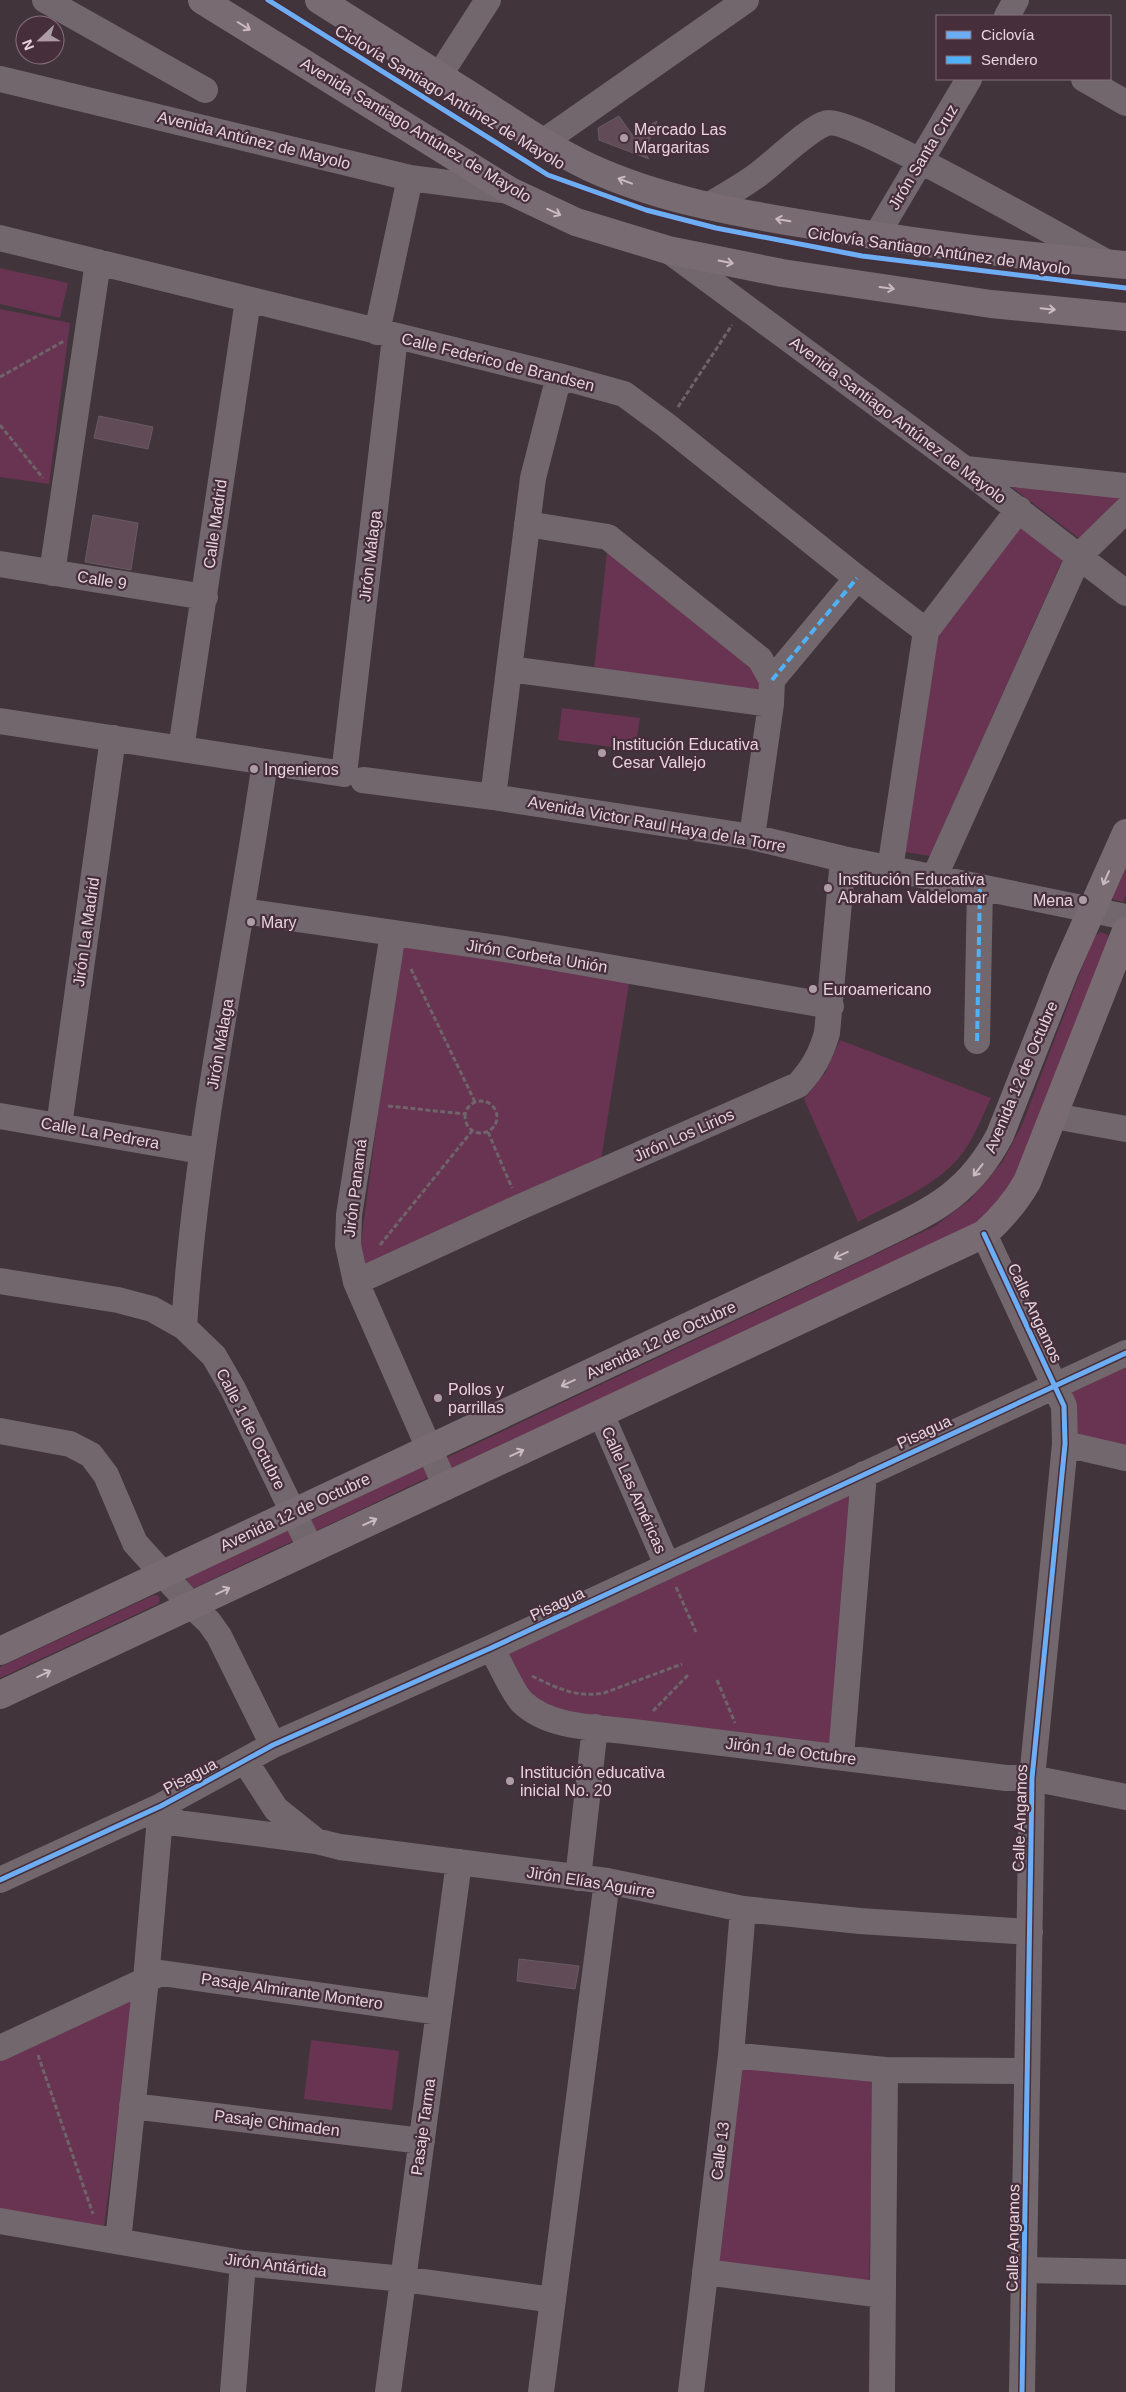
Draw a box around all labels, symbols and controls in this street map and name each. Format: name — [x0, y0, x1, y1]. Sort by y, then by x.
north arrow — [15, 15, 65, 65]
legend — [936, 15, 1111, 80]
one-way arrow — [236, 21, 250, 31]
street label: Ciclovía Santiago Antúnez de Mayolo — [332, 21, 568, 173]
text: Ciclovía — [981, 26, 1035, 43]
text: N — [19, 37, 37, 53]
text: Sendero — [981, 51, 1038, 68]
street label: Avenida Santiago Antúnez de Mayolo — [298, 54, 534, 206]
street label: Jirón Santa Cruz — [885, 102, 961, 212]
street label: Avenida Antúnez de Mayolo — [156, 108, 352, 172]
place label: Mercado Las Margaritas — [634, 121, 727, 156]
marker: Mercado Las Margaritas — [618, 132, 630, 144]
one-way arrow — [618, 176, 633, 186]
one-way arrow — [546, 207, 561, 217]
one-way arrow — [775, 215, 791, 225]
street label: Ciclovía Santiago Antúnez de Mayolo — [807, 224, 1072, 278]
one-way arrow — [718, 257, 734, 267]
one-way arrow — [878, 284, 894, 294]
one-way arrow — [1040, 304, 1056, 314]
street label: Calle Federico de Brandsen — [400, 330, 596, 394]
street label: Avenida Santiago Antúnez de Mayolo — [787, 333, 1009, 507]
street label: Calle Madrid — [200, 478, 230, 570]
street label: Jirón Málaga — [356, 509, 384, 602]
street label: Calle 9 — [76, 568, 128, 592]
place label: Institución Educativa Cesar Vallejo — [612, 736, 759, 771]
marker: Institución Educativa Cesar Vallejo — [596, 747, 608, 759]
place label: Ingenieros — [264, 761, 339, 778]
marker: Ingenieros — [248, 763, 260, 775]
street label: Avenida Victor Raul Haya de la Torre — [527, 793, 787, 855]
one-way arrow — [1101, 870, 1111, 885]
place label: Institución Educativa Abraham Valdelomar — [838, 871, 988, 906]
street label: Jirón La Madrid — [70, 876, 102, 988]
marker: Institución Educativa Abraham Valdelomar — [822, 882, 834, 894]
place label: Mena — [1033, 892, 1073, 909]
marker: Mena — [1077, 894, 1089, 906]
place label: Mary — [261, 914, 297, 931]
marker: Mary — [245, 916, 257, 928]
street label: Jirón Corbeta Unión — [465, 936, 609, 976]
place label: Euroamericano — [823, 981, 932, 998]
marker: Euroamericano — [807, 983, 819, 995]
street label: Jirón Málaga — [204, 997, 236, 1091]
street label: Avenida 12 de Octubre — [981, 998, 1061, 1156]
street label: Jirón Los Lirios — [631, 1105, 737, 1165]
street label: Calle La Pedrera — [39, 1114, 161, 1152]
street label: Jirón Panamá — [341, 1138, 369, 1238]
one-way arrow — [973, 1163, 984, 1176]
one-way arrow — [834, 1250, 849, 1260]
street label: Calle Angamos — [1005, 1261, 1065, 1365]
street label: Avenida 12 de Octubre — [583, 1298, 739, 1382]
street label: Calle 1 de Octubre — [213, 1366, 289, 1492]
one-way arrow — [561, 1379, 576, 1389]
place label: Pollos y parrillas — [448, 1381, 504, 1416]
marker: Pollos y parrillas — [432, 1392, 444, 1404]
street label: Pisagua — [894, 1412, 954, 1452]
street label: Calle Las Américas — [598, 1424, 670, 1556]
one-way arrow — [510, 1448, 525, 1458]
street label: Avenida 12 de Octubre — [217, 1470, 373, 1554]
one-way arrow — [362, 1516, 377, 1526]
street label: Pisagua — [527, 1584, 587, 1624]
one-way arrow — [215, 1585, 230, 1595]
one-way arrow — [36, 1669, 51, 1679]
street label: Jirón 1 de Octubre — [725, 1735, 857, 1767]
street label: Pisagua — [160, 1755, 220, 1797]
place label: Institución educativa inicial No. 20 — [520, 1764, 665, 1799]
street label: Calle Angamos — [1010, 1764, 1030, 1872]
marker: Institución educativa inicial No. 20 — [504, 1775, 516, 1787]
street label: Jirón Elías Aguirre — [526, 1863, 657, 1901]
street label: Pasaje Almirante Montero — [200, 1970, 384, 2012]
street label: Pasaje Tarma — [408, 2077, 438, 2176]
street label: Pasaje Chimaden — [213, 2107, 341, 2139]
street label: Calle 13 — [708, 2121, 732, 2181]
street label: Calle Angamos — [1004, 2184, 1022, 2292]
street label: Jirón Antártida — [224, 2250, 328, 2280]

